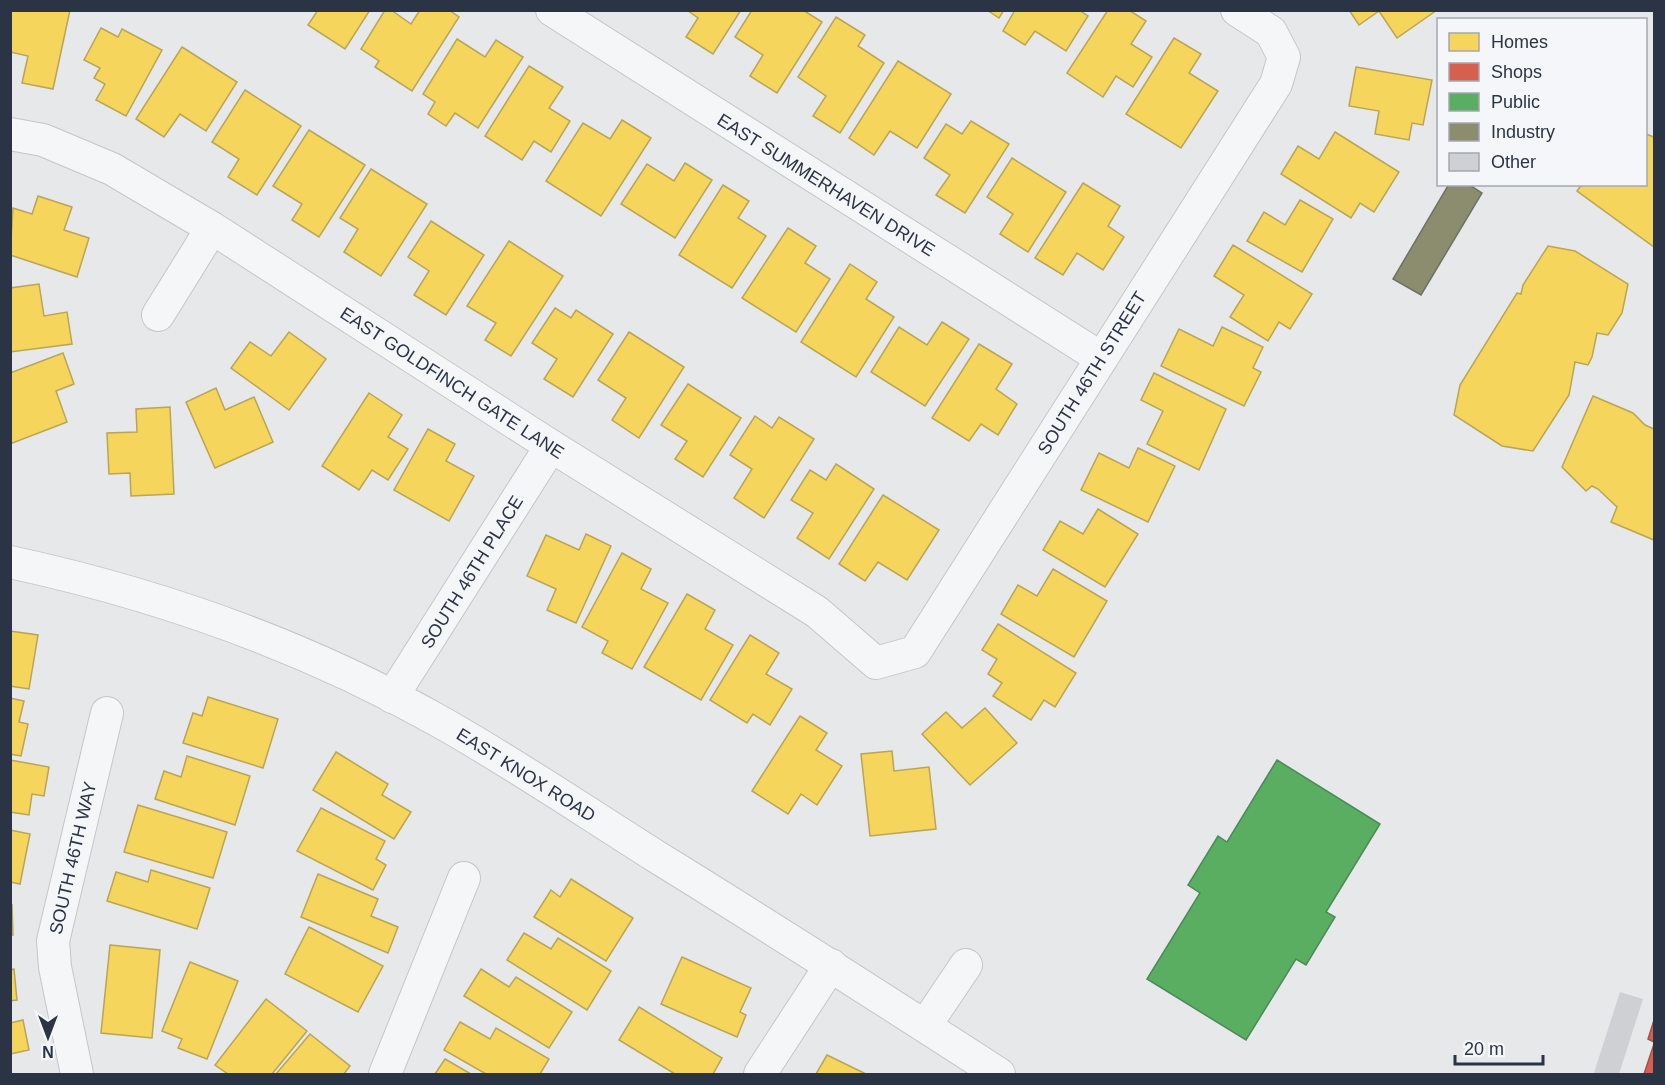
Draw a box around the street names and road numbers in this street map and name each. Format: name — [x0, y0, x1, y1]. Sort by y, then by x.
street label: EAST SUMMERHAVEN DRIVE — [714, 110, 938, 260]
street label: SOUTH 46TH STREET — [1034, 288, 1150, 458]
street label: EAST GOLDFINCH GATE LANE — [337, 303, 567, 463]
street label: SOUTH 46TH PLACE — [417, 492, 527, 652]
street label: EAST KNOX ROAD — [453, 724, 599, 826]
street label: SOUTH 46TH WAY — [46, 780, 100, 936]

